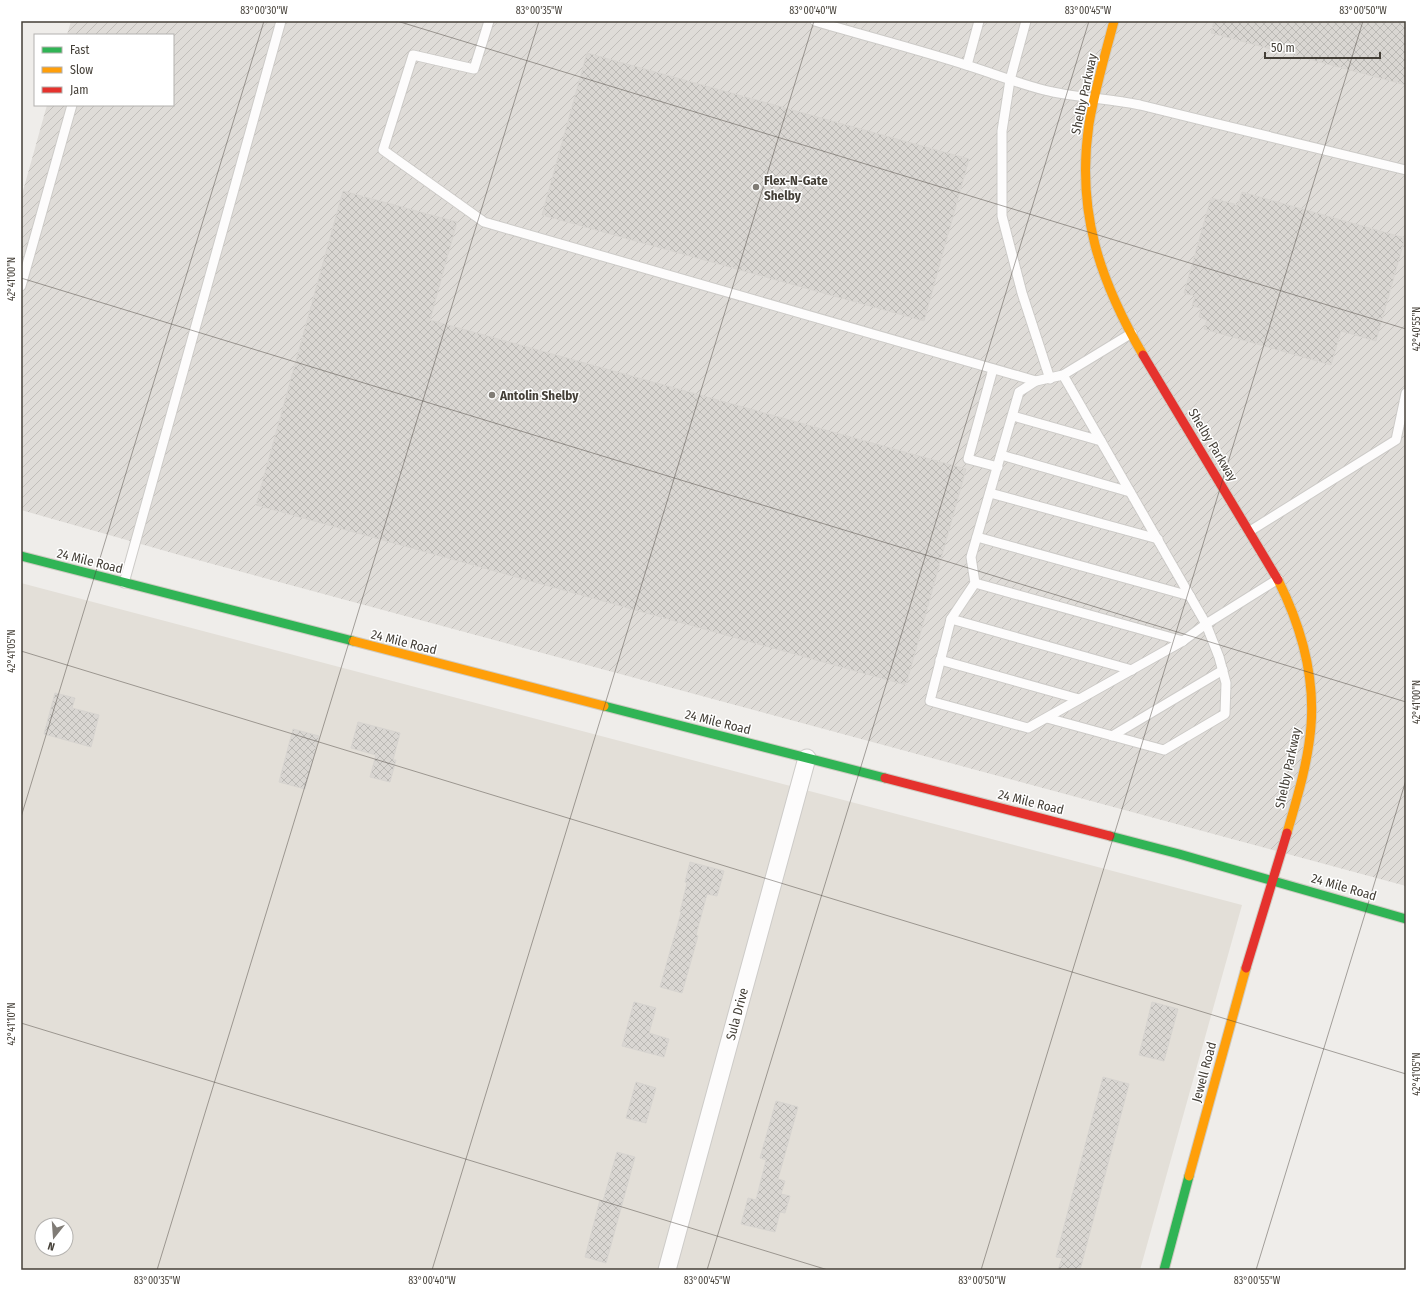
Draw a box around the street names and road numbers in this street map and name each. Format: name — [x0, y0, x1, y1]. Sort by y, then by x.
street label: Shelby Parkway — [1068, 52, 1100, 136]
street label: Shelby Parkway — [1185, 406, 1241, 484]
street label: 24 Mile Road — [56, 546, 124, 576]
street label: 24 Mile Road — [370, 627, 438, 657]
street label: 24 Mile Road — [684, 707, 752, 737]
street label: Shelby Parkway — [1272, 726, 1304, 810]
street label: 24 Mile Road — [997, 787, 1065, 817]
street label: 24 Mile Road — [1310, 871, 1378, 903]
street label: Sula Drive — [723, 986, 751, 1042]
street label: Jewell Road — [1189, 1040, 1219, 1104]

